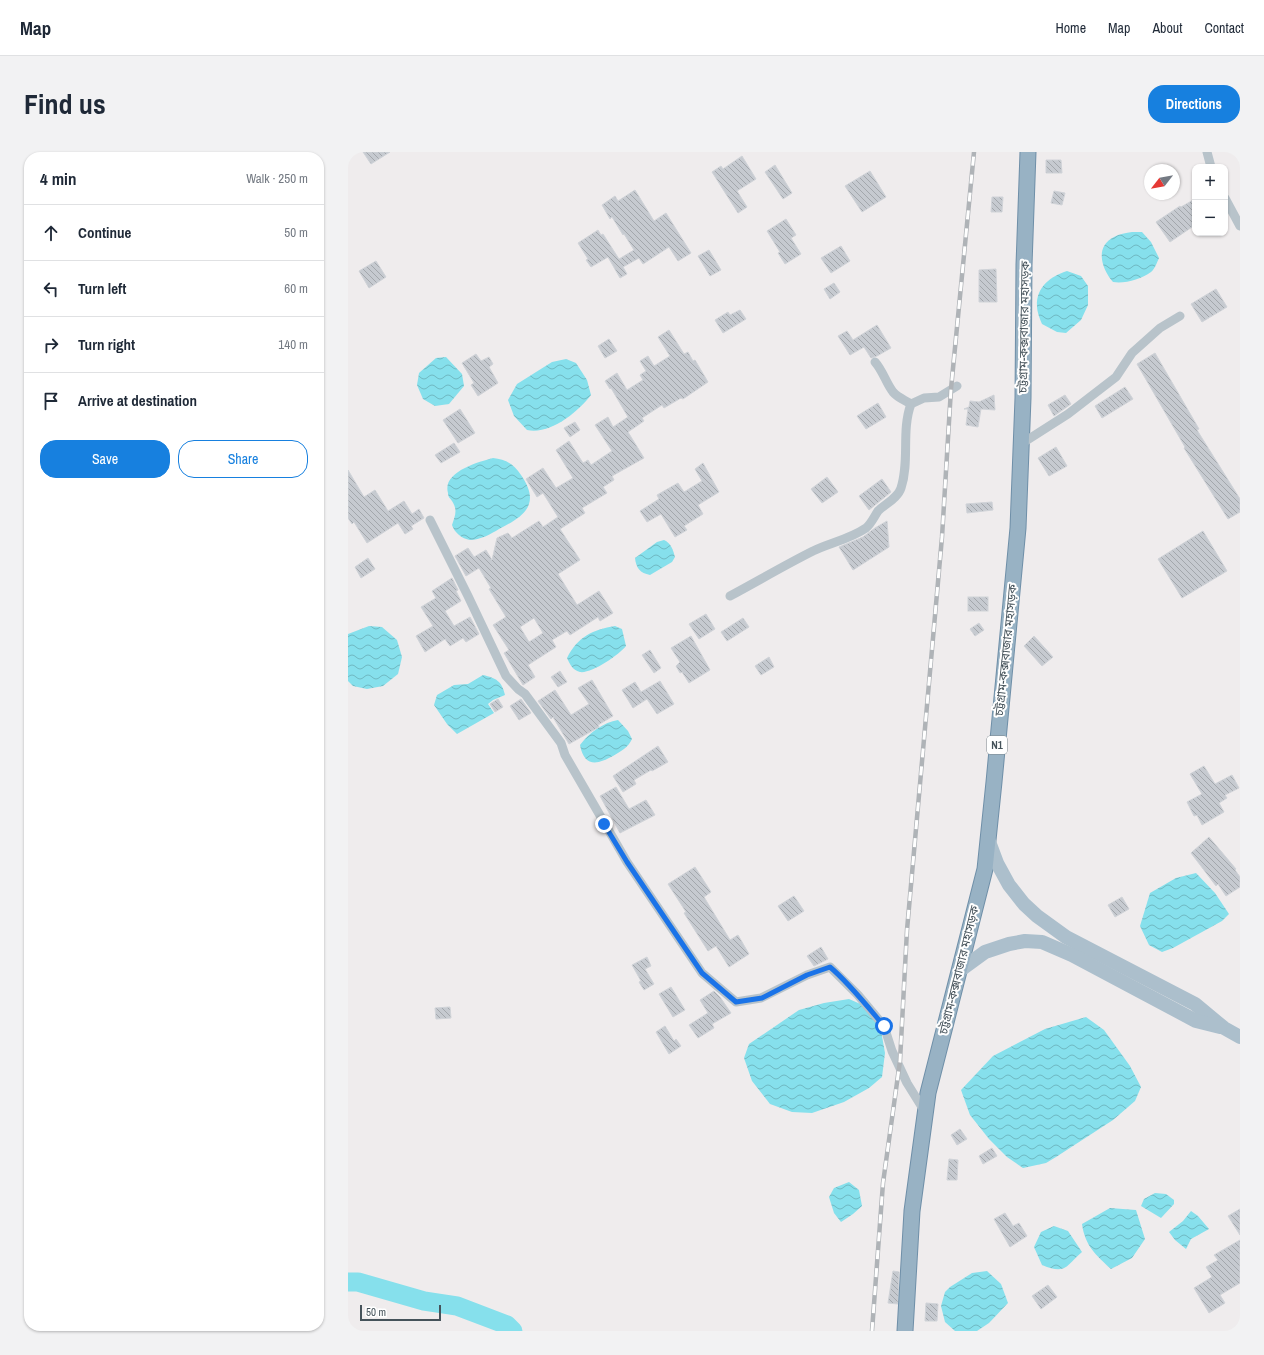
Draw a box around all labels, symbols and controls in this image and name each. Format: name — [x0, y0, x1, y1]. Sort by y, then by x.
text: Map — [20, 15, 51, 41]
text: Home — [1055, 19, 1086, 37]
text: Map — [1108, 19, 1130, 37]
text: About — [1152, 19, 1182, 37]
text: Contact — [1204, 19, 1244, 37]
text: Find us — [24, 85, 106, 123]
button: Directions — [1148, 85, 1240, 123]
north arrow — [1144, 164, 1180, 200]
map controls — [1192, 164, 1228, 236]
button: + — [1192, 164, 1228, 200]
text: 4 min — [40, 167, 76, 190]
text: Walk · 250 m — [246, 170, 308, 187]
button: − — [1192, 200, 1228, 236]
icon: ahead — [40, 222, 62, 244]
text: Continue — [78, 222, 131, 243]
text: 50 m — [284, 224, 308, 241]
street label: চট্টগ্রাম-কক্সবাজার মহাসড়ক — [1015, 260, 1033, 394]
icon: left — [40, 278, 62, 300]
text: Turn left — [78, 278, 126, 299]
text: 60 m — [284, 280, 308, 297]
icon: right — [40, 334, 62, 356]
text: Turn right — [78, 334, 135, 355]
text: 140 m — [278, 336, 308, 353]
icon: arrive — [40, 390, 62, 412]
text: Arrive at destination — [78, 390, 197, 411]
button: Save — [40, 440, 170, 478]
button: Share — [178, 440, 308, 478]
street label: চট্টগ্রাম-কক্সবাজার মহাসড়ক — [991, 583, 1021, 718]
road number: N1 — [987, 736, 1007, 754]
route end — [595, 815, 613, 833]
street label: চট্টগ্রাম-কক্সবাজার মহাসড়ক — [935, 904, 983, 1037]
route start — [875, 1017, 893, 1035]
scale bar — [360, 1303, 441, 1322]
text: 50 m — [366, 1305, 386, 1319]

